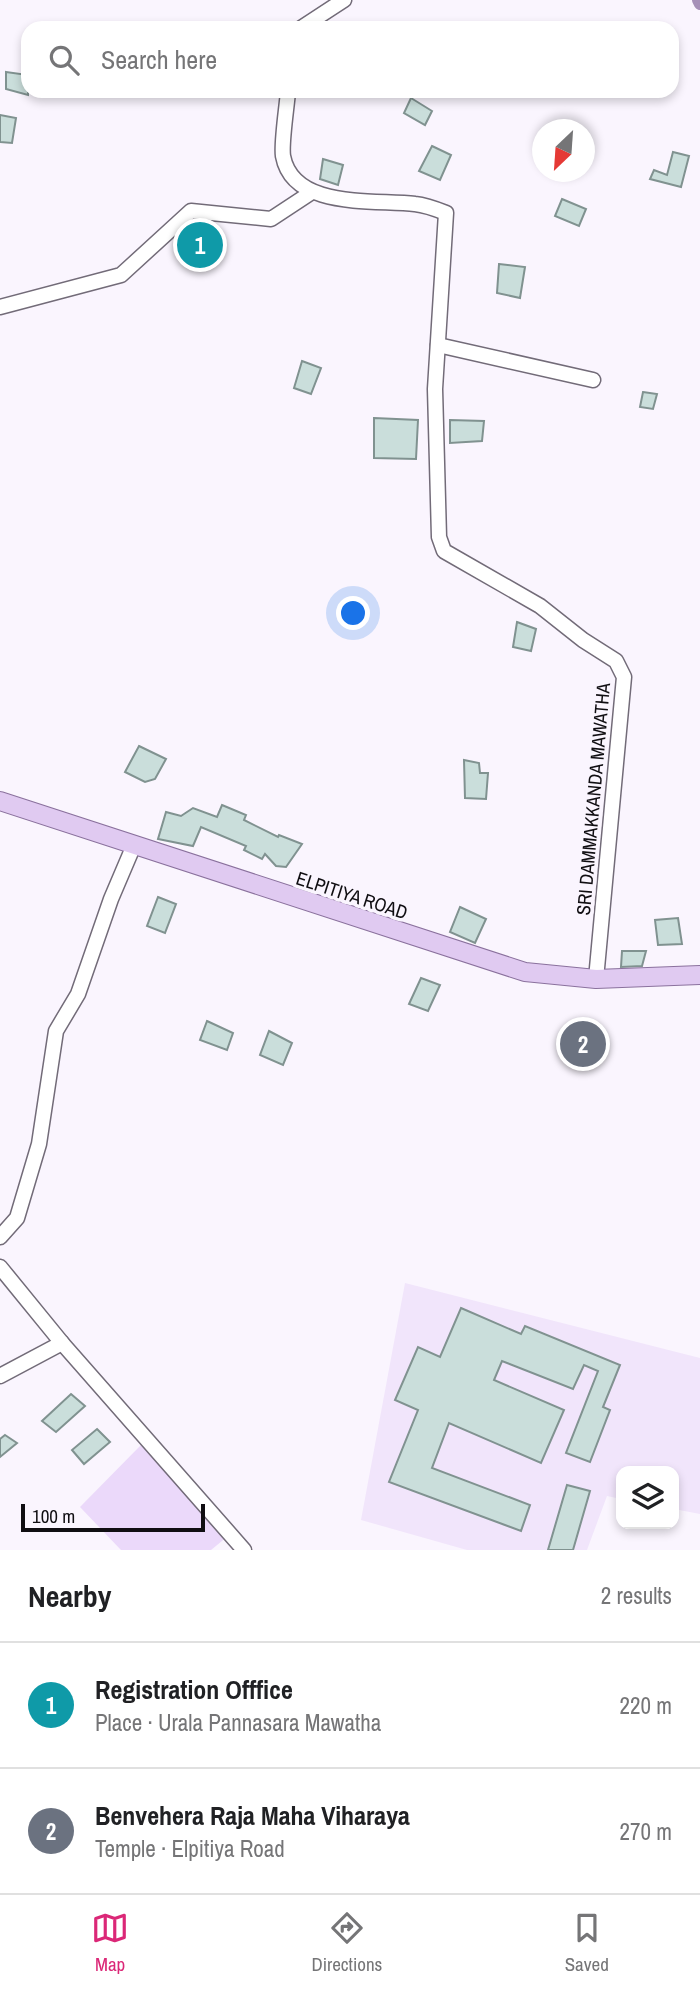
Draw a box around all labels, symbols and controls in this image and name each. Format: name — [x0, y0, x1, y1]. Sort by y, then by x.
search box — [21, 21, 679, 98]
icon: search — [45, 41, 83, 79]
text: Search here — [101, 42, 217, 77]
north arrow — [532, 119, 595, 182]
pin: 1 — [177, 219, 223, 271]
your location — [336, 596, 370, 630]
street label: SRI DAMMAKKANDA MAWATHA — [570, 681, 616, 916]
street label: ELPITIYA ROAD — [293, 865, 411, 925]
pin: 2 — [560, 1018, 606, 1070]
map controls — [616, 1466, 679, 1529]
button: layers — [616, 1466, 679, 1529]
scale bar — [21, 1501, 205, 1533]
text: 100 m — [32, 1503, 75, 1529]
text: Nearby — [28, 1576, 111, 1616]
text: 2 results — [601, 1580, 672, 1611]
text: Registration Offfice — [95, 1672, 293, 1707]
text: 1 — [46, 1690, 56, 1721]
text: 220 m — [620, 1690, 672, 1721]
text: Place · Urala Pannasara Mawatha — [95, 1707, 381, 1738]
text: Benvehera Raja Maha Viharaya — [95, 1798, 410, 1833]
text: 2 — [46, 1816, 56, 1847]
text: 270 m — [620, 1816, 672, 1847]
text: Temple · Elpitiya Road — [95, 1833, 285, 1864]
tab: Map — [91, 1909, 129, 1977]
tab: Directions — [311, 1909, 382, 1977]
tab: Saved — [565, 1909, 609, 1977]

